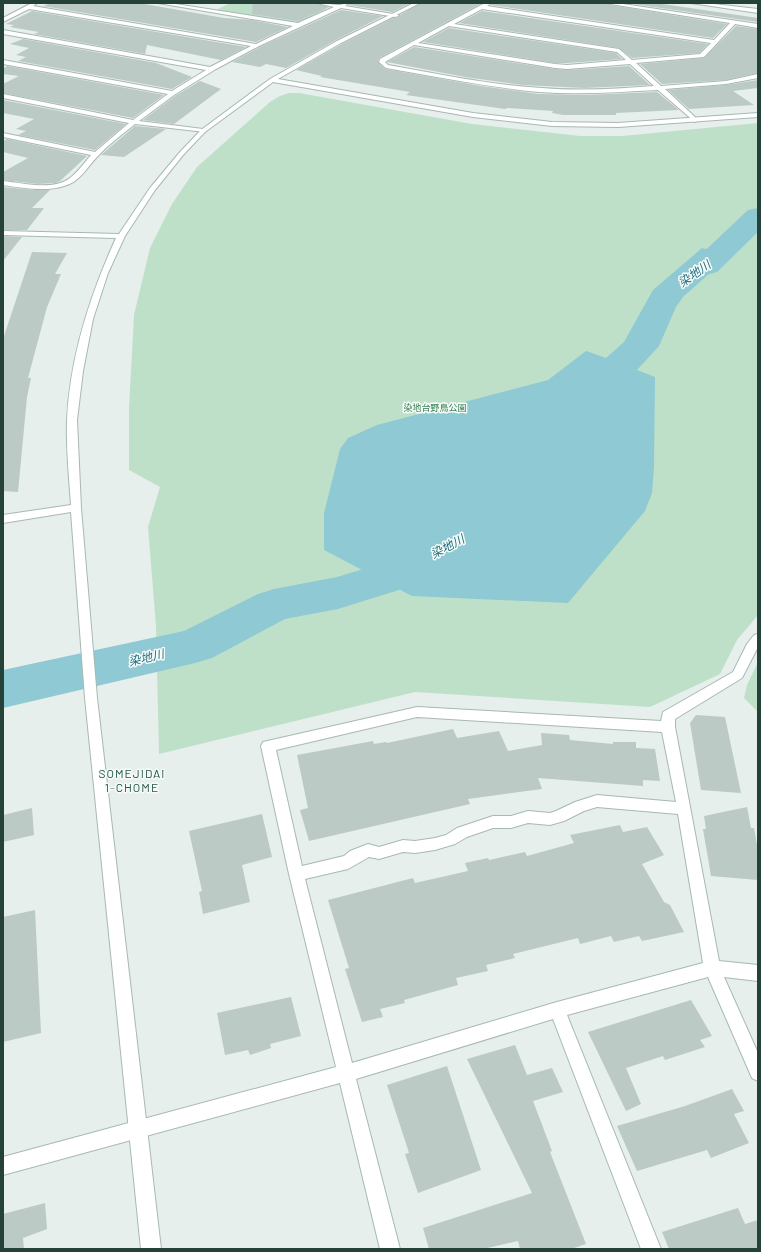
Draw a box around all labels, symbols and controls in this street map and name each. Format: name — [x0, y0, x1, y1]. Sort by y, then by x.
water label: 染地川 — [675, 256, 714, 289]
park label: 染地台野鳥公園 — [403, 402, 467, 413]
water label: 染地川 — [428, 530, 468, 561]
water label: 染地川 — [127, 646, 167, 668]
district label: SOMEJIDAI 1-CHOME — [99, 766, 165, 794]

